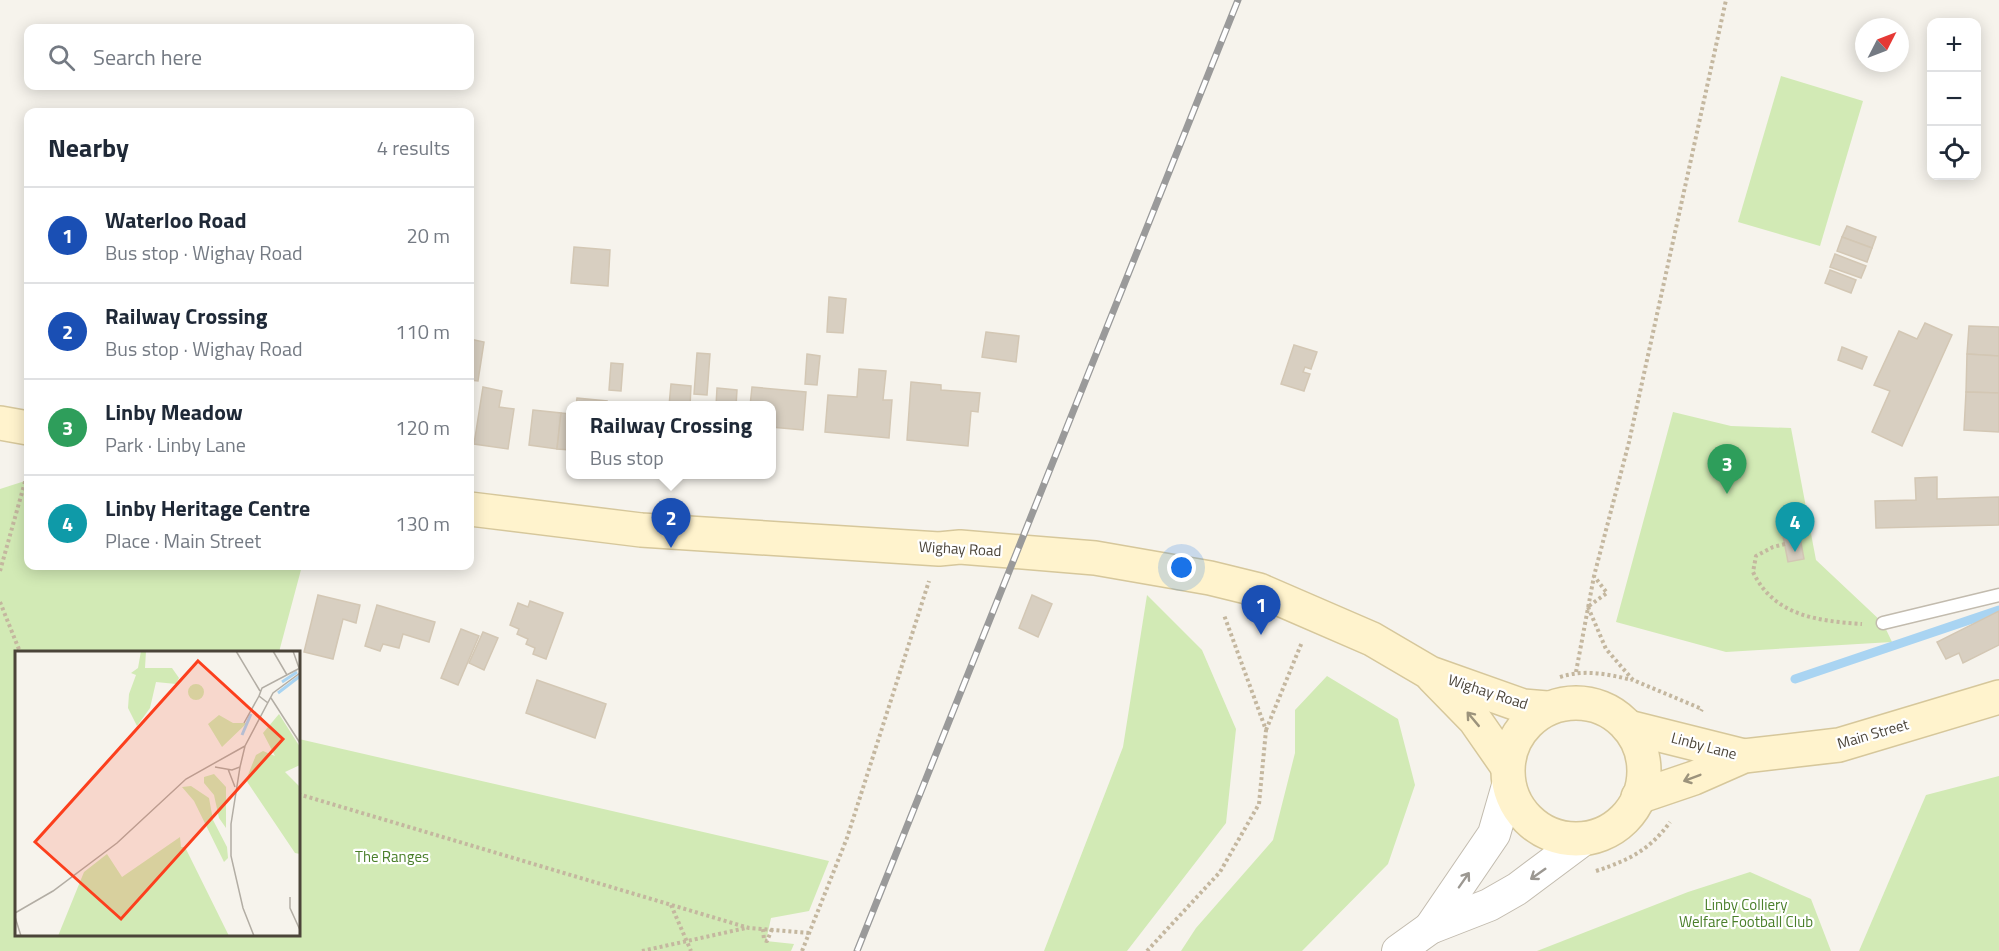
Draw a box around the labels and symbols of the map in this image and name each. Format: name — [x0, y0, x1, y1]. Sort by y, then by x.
north arrow — [1855, 18, 1909, 72]
pin: 3 — [1708, 444, 1746, 494]
pin: 2 — [652, 498, 690, 548]
pin: 4 — [1776, 502, 1814, 552]
street label: Wighay Road — [918, 535, 1002, 562]
your location — [1167, 553, 1196, 582]
pin: 1 — [1242, 586, 1280, 635]
inset map — [15, 651, 300, 936]
street label: Wighay Road — [1445, 668, 1531, 715]
one-way arrow — [1466, 711, 1479, 727]
street label: Main Street — [1834, 712, 1912, 755]
street label: Linby Lane — [1669, 726, 1740, 765]
one-way arrow — [1683, 773, 1702, 784]
park label: The Ranges — [355, 845, 429, 868]
one-way arrow — [1530, 868, 1546, 880]
one-way arrow — [1458, 873, 1470, 889]
park label: Linby Colliery Welfare Football Club — [1679, 893, 1813, 933]

